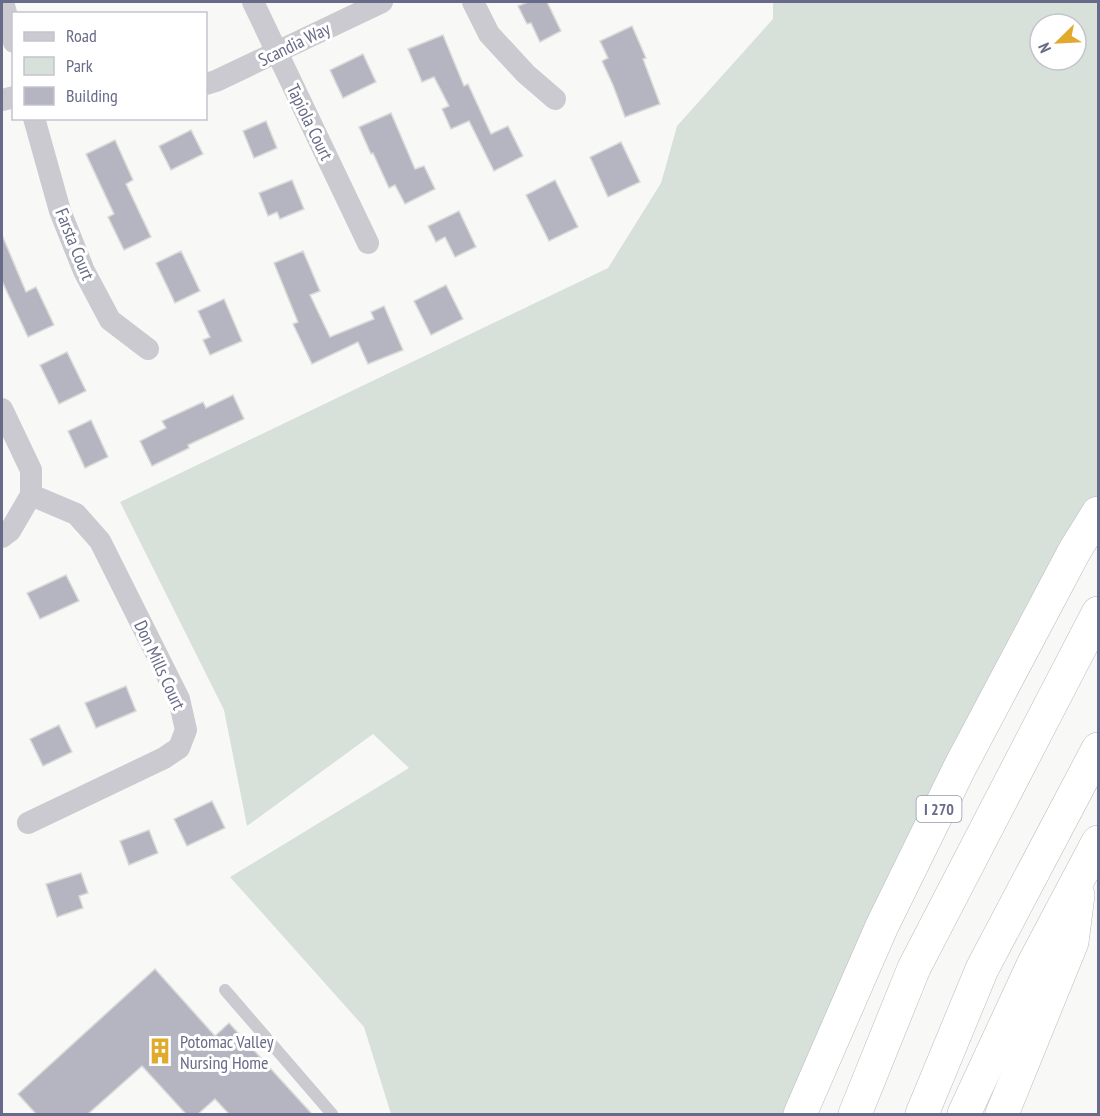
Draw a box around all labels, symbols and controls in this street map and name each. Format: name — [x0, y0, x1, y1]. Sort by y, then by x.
legend — [12, 12, 207, 120]
north arrow — [1028, 12, 1088, 72]
street label: Scandia Way — [254, 17, 334, 71]
text: Road — [66, 24, 97, 47]
text: N — [1033, 40, 1055, 56]
text: Park — [66, 54, 93, 77]
street label: Tapiola Court — [282, 80, 338, 164]
text: Building — [66, 84, 118, 107]
street label: Farsta Court — [50, 205, 100, 283]
street label: Don Mills Court — [129, 617, 191, 714]
road number: I 270 — [916, 796, 962, 822]
place label: Potomac Valley Nursing Home — [180, 1030, 274, 1074]
building icon: Potomac Valley Nursing Home — [145, 1036, 175, 1066]

